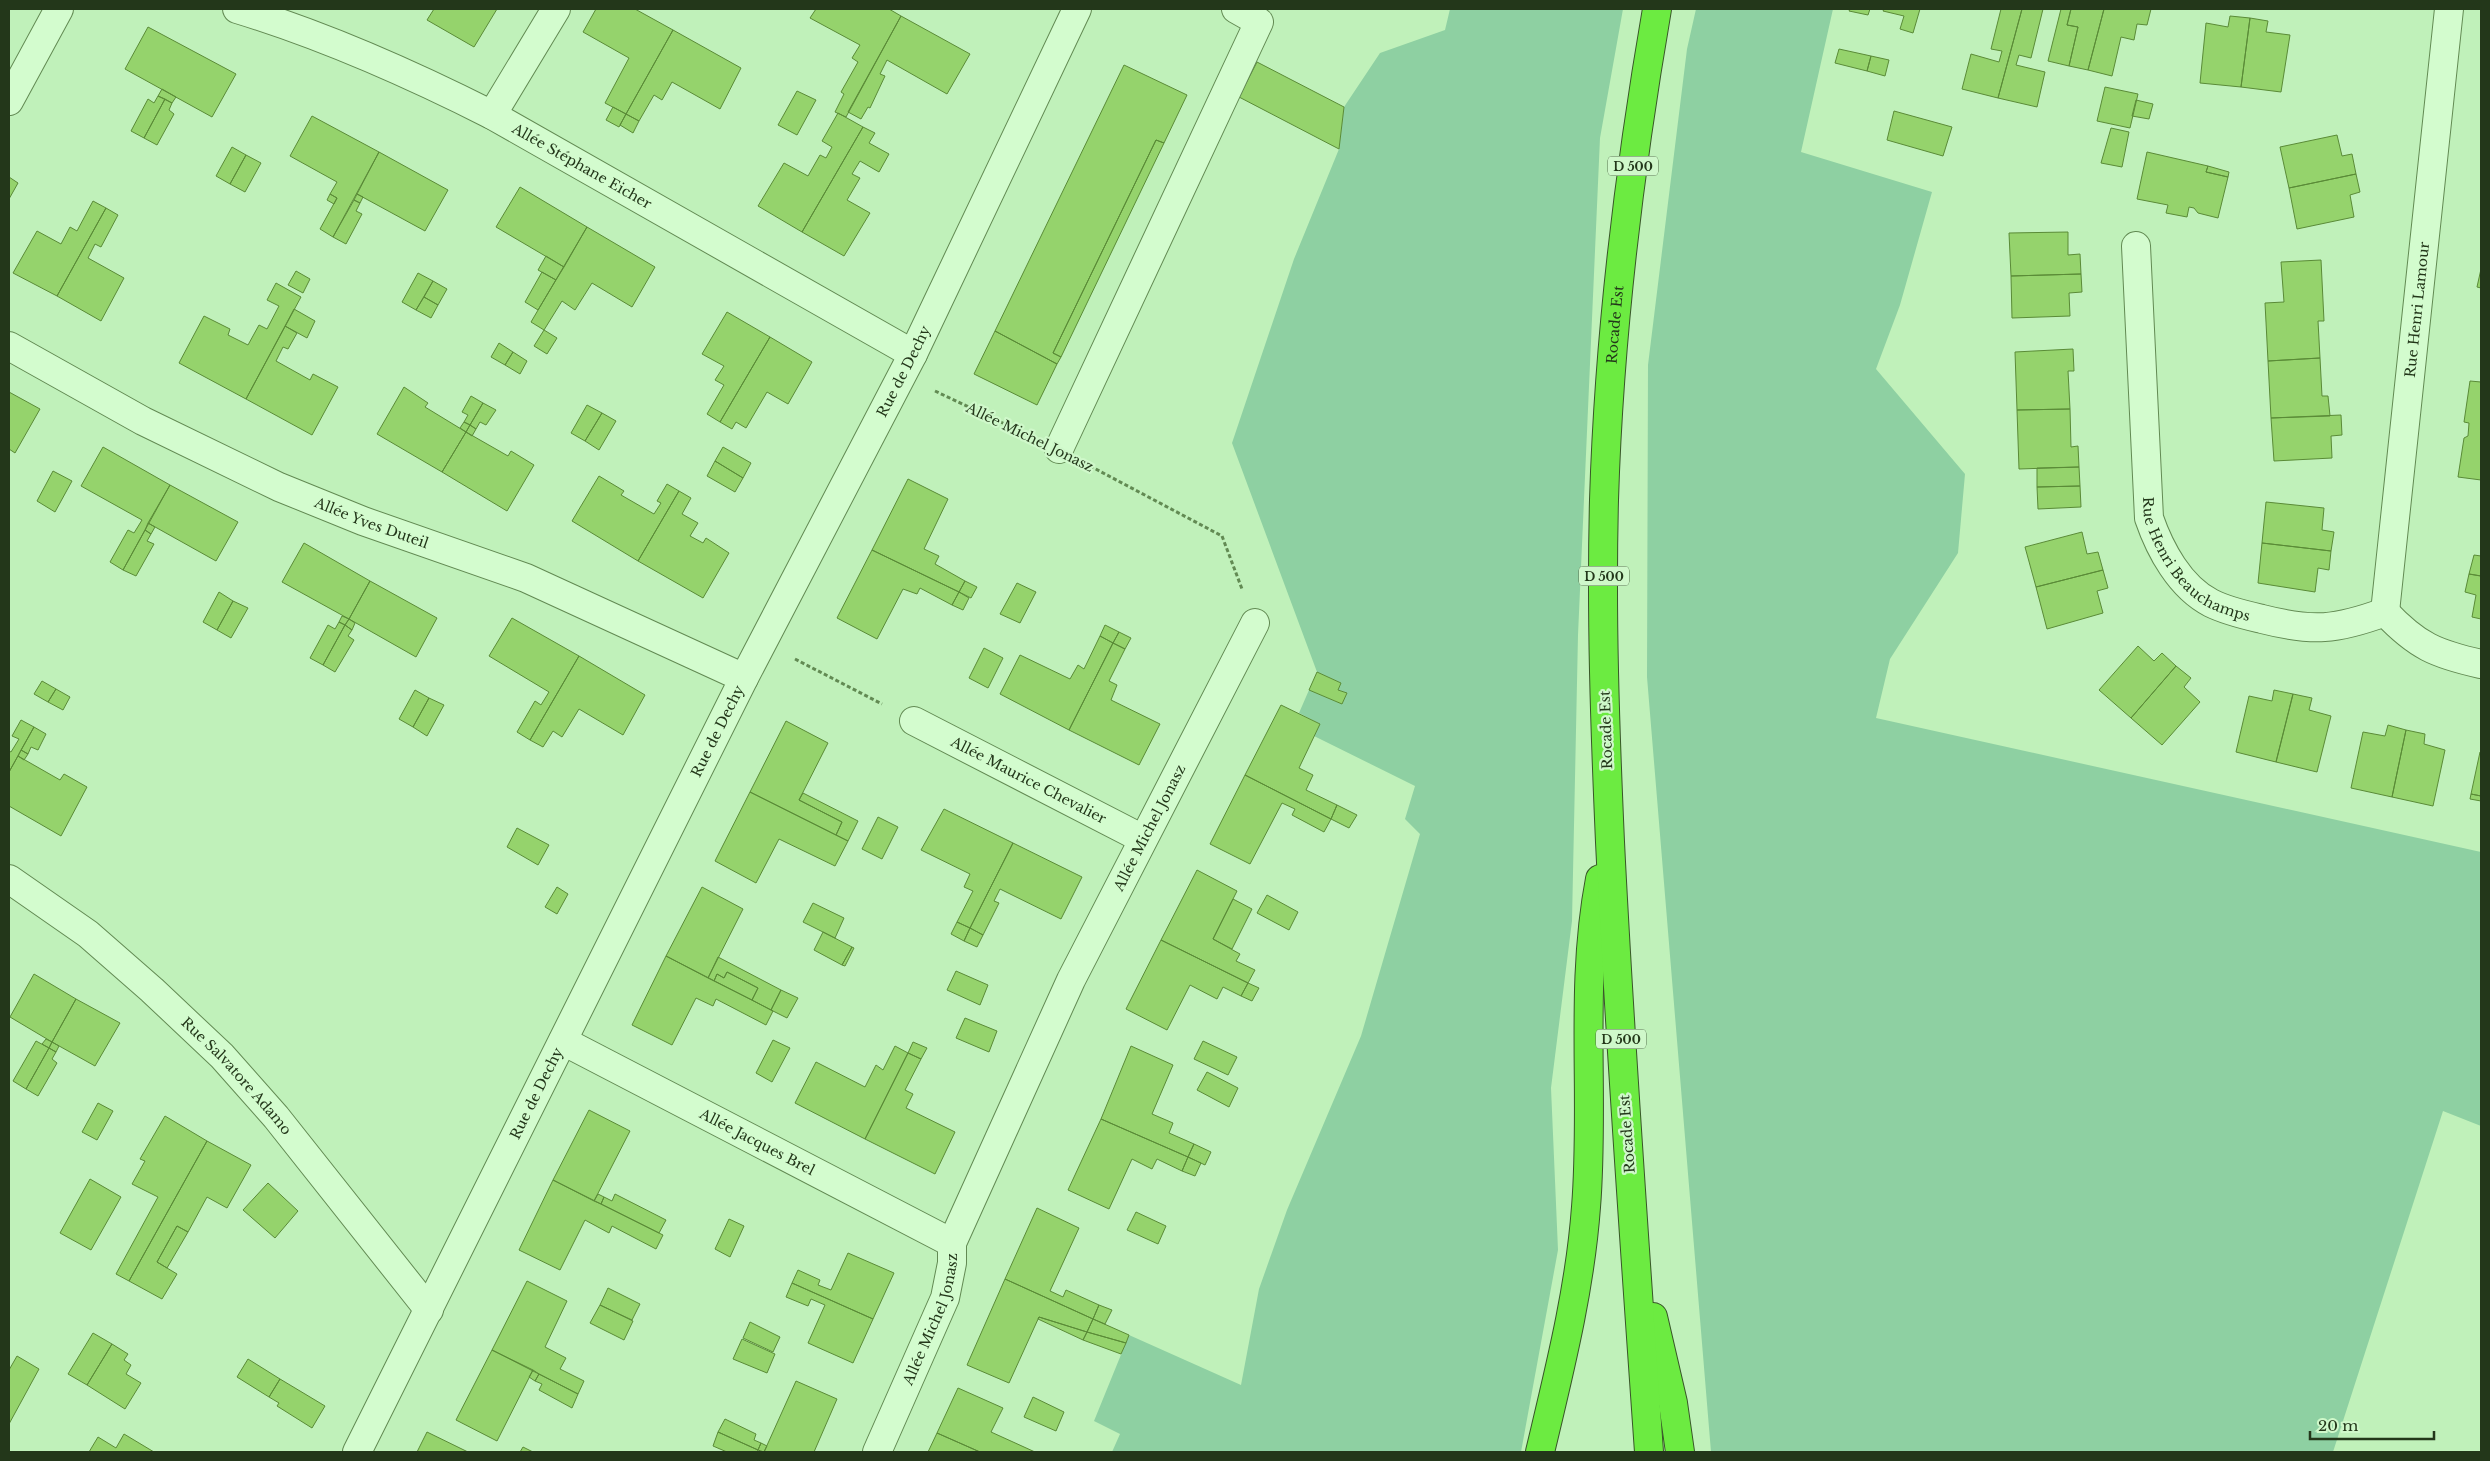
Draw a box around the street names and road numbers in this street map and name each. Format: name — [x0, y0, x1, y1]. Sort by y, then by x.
street label: Allée Stéphane Eicher — [508, 119, 655, 213]
road number: D 500 — [1608, 157, 1658, 176]
street label: Rue Henri Lamour — [2401, 241, 2433, 379]
street label: Rocade Est — [1602, 284, 1628, 365]
street label: Rue de Dechy — [873, 323, 934, 420]
street label: Allée Michel Jonasz — [962, 398, 1097, 476]
street label: Allée Yves Duteil — [311, 493, 431, 552]
street label: Rue Henri Beauchamps — [2139, 496, 2252, 625]
road number: D 500 — [1579, 566, 1629, 586]
street label: Rue de Dechy — [687, 682, 748, 780]
street label: Rocade Est — [1596, 690, 1616, 770]
street label: Allée Maurice Chevalier — [947, 732, 1110, 828]
street label: Allée Michel Jonasz — [1109, 761, 1190, 895]
street label: Rue Salvatore Adamo — [177, 1013, 296, 1138]
road number: D 500 — [1596, 1030, 1646, 1048]
street label: Rue de Dechy — [506, 1044, 567, 1142]
street label: Rocade Est — [1615, 1093, 1639, 1174]
street label: Allée Jacques Brel — [696, 1104, 818, 1179]
street label: Allée Michel Jonasz — [898, 1253, 961, 1389]

